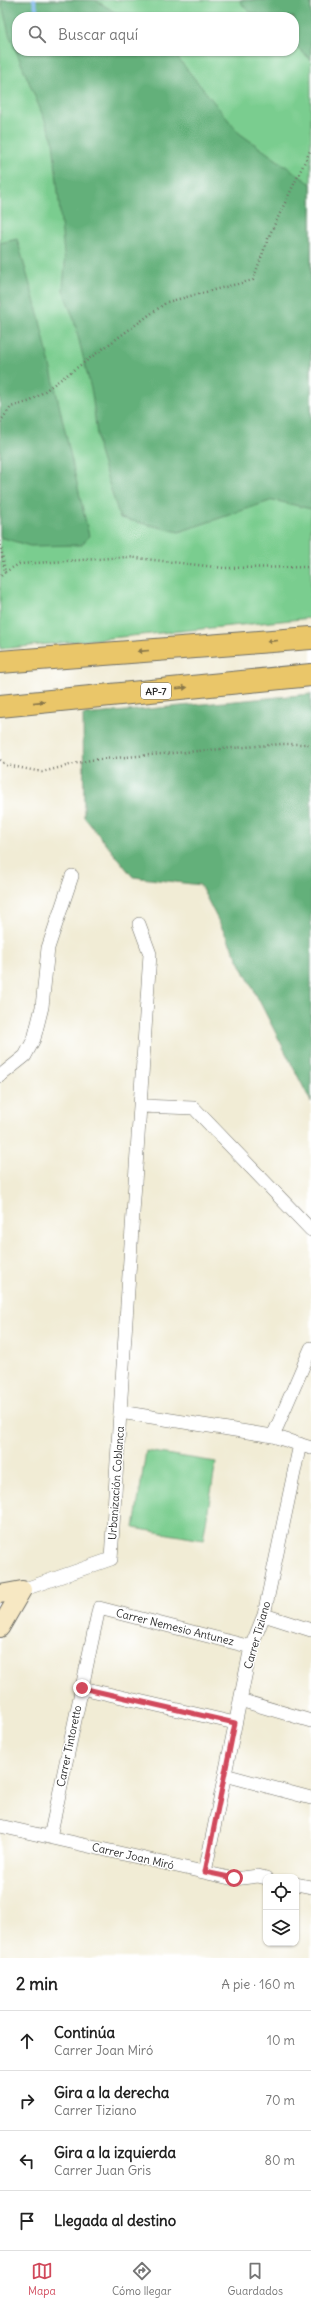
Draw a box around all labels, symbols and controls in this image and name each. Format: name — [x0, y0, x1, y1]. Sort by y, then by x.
search box — [12, 12, 299, 56]
icon: search — [26, 23, 48, 45]
text: Buscar aquí — [58, 25, 138, 44]
one-way arrow — [266, 637, 278, 644]
one-way arrow — [137, 648, 149, 654]
road number: AP-7 — [141, 683, 171, 699]
one-way arrow — [176, 685, 188, 691]
one-way arrow — [33, 699, 45, 706]
street label: Urbanización Coblanca — [105, 1426, 127, 1540]
street label: Carrer Tiziano — [241, 1599, 273, 1671]
street label: Carrer Nemesio Antunez — [114, 1606, 236, 1648]
route end — [73, 1679, 91, 1697]
street label: Carrer Tintoretto — [54, 1704, 84, 1788]
street label: Carrer Joan Miró — [90, 1840, 176, 1872]
route start — [225, 1869, 243, 1887]
map controls — [263, 1874, 299, 1946]
button: locate — [263, 1874, 299, 1910]
button: layers — [263, 1910, 299, 1946]
text: 2 min — [16, 1973, 58, 1995]
text: A pie · 160 m — [221, 1976, 295, 1993]
text: Continúa — [54, 2023, 115, 2042]
icon: ahead — [16, 2030, 38, 2052]
text: 10 m — [267, 2032, 295, 2049]
text: Carrer Joan Miró — [54, 2042, 153, 2059]
text: Gira a la derecha — [54, 2083, 169, 2102]
icon: right — [16, 2090, 38, 2112]
text: 70 m — [266, 2092, 295, 2109]
text: Carrer Tiziano — [54, 2102, 137, 2119]
text: Gira a la izquierda — [54, 2143, 176, 2162]
icon: left — [16, 2150, 38, 2172]
text: 80 m — [264, 2152, 295, 2169]
text: Carrer Juan Gris — [54, 2162, 151, 2179]
icon: arrive — [16, 2210, 38, 2232]
text: Llegada al destino — [54, 2211, 176, 2230]
tab: Mapa — [28, 2260, 56, 2298]
tab: Cómo llegar — [112, 2260, 171, 2298]
tab: Guardados — [228, 2260, 283, 2298]

